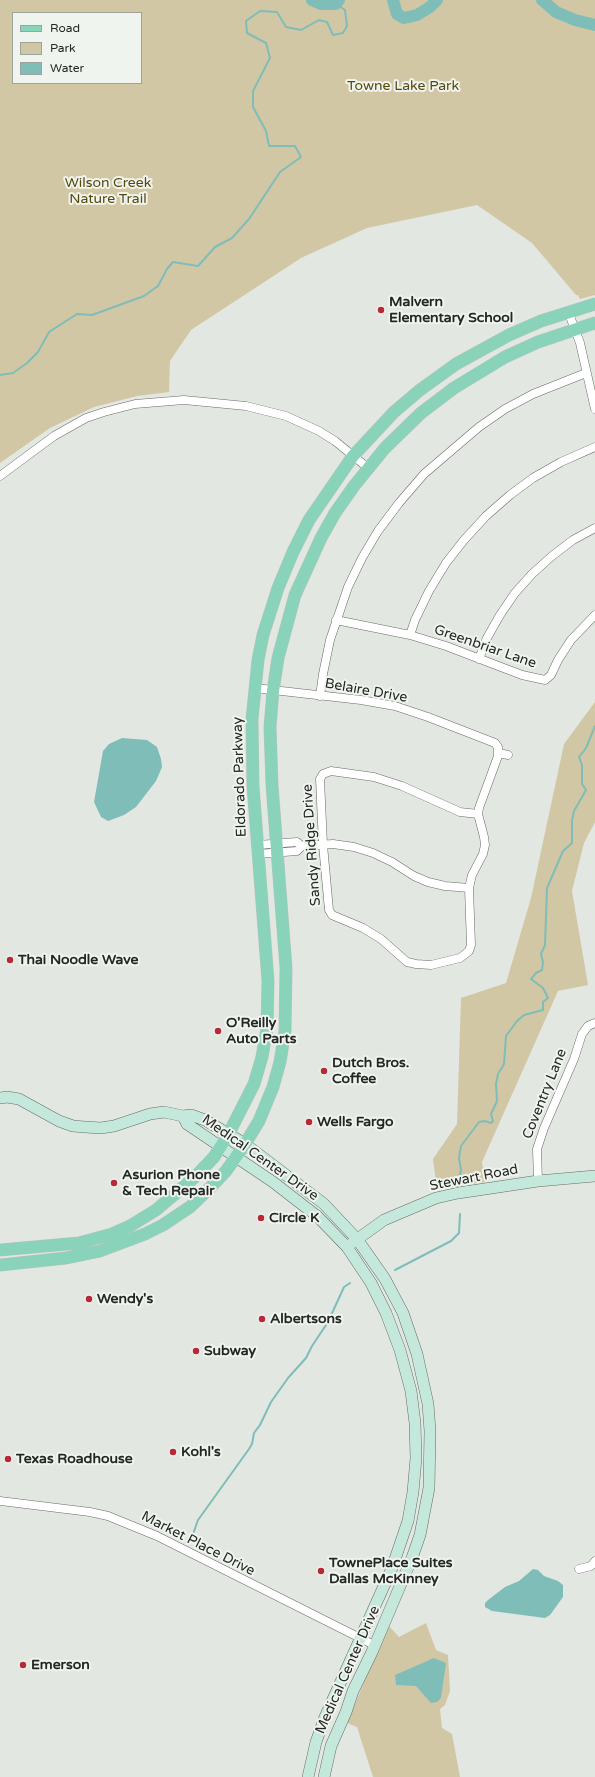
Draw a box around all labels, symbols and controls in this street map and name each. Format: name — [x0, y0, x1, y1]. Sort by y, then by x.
legend — [12, 12, 142, 84]
text: Road — [50, 21, 80, 35]
text: Park — [50, 41, 76, 55]
text: Water — [50, 61, 84, 75]
park label: Towne Lake Park — [347, 78, 459, 94]
park label: Wilson Creek Nature Trail — [65, 175, 151, 208]
place label: Malvern Elementary School — [389, 294, 513, 326]
marker: Malvern Elementary School — [376, 305, 386, 315]
street label: Greenbriar Lane — [432, 622, 538, 672]
street label: Belaire Drive — [323, 675, 409, 707]
street label: Eldorado Parkway — [230, 717, 250, 837]
street label: Sandy Ridge Drive — [299, 783, 325, 907]
place label: Thai Noodle Wave — [18, 952, 138, 968]
marker: Thai Noodle Wave — [5, 955, 15, 965]
place label: O'Reilly Auto Parts — [226, 1015, 297, 1048]
marker: O'Reilly Auto Parts — [213, 1026, 223, 1036]
street label: Coventry Lane — [519, 1046, 571, 1142]
place label: Dutch Bros. Coffee — [332, 1055, 409, 1088]
marker: Dutch Bros. Coffee — [319, 1066, 329, 1076]
street label: Medical Center Drive — [198, 1111, 322, 1205]
place label: Wells Fargo — [317, 1114, 394, 1130]
marker: Wells Fargo — [304, 1117, 314, 1127]
street label: Stewart Road — [428, 1161, 520, 1195]
place label: Asurion Phone & Tech Repair — [122, 1167, 220, 1200]
marker: Asurion Phone & Tech Repair — [109, 1178, 119, 1188]
place label: Circle K — [269, 1210, 319, 1226]
marker: Circle K — [256, 1213, 266, 1223]
place label: Wendy's — [97, 1291, 153, 1307]
marker: Wendy's — [84, 1294, 94, 1304]
place label: Albertsons — [270, 1311, 342, 1327]
marker: Albertsons — [257, 1314, 267, 1324]
place label: Subway — [204, 1343, 256, 1359]
marker: Subway — [191, 1346, 201, 1356]
place label: Kohl's — [181, 1444, 221, 1460]
marker: Kohl's — [168, 1447, 178, 1457]
place label: Texas Roadhouse — [16, 1451, 133, 1467]
marker: Texas Roadhouse — [3, 1454, 13, 1464]
street label: Market Place Drive — [138, 1508, 258, 1580]
place label: TownePlace Suites Dallas McKinney — [329, 1555, 452, 1588]
marker: TownePlace Suites Dallas McKinney — [316, 1566, 326, 1576]
street label: Medical Center Drive — [312, 1603, 384, 1737]
place label: Emerson — [31, 1657, 90, 1673]
marker: Emerson — [18, 1660, 28, 1670]

